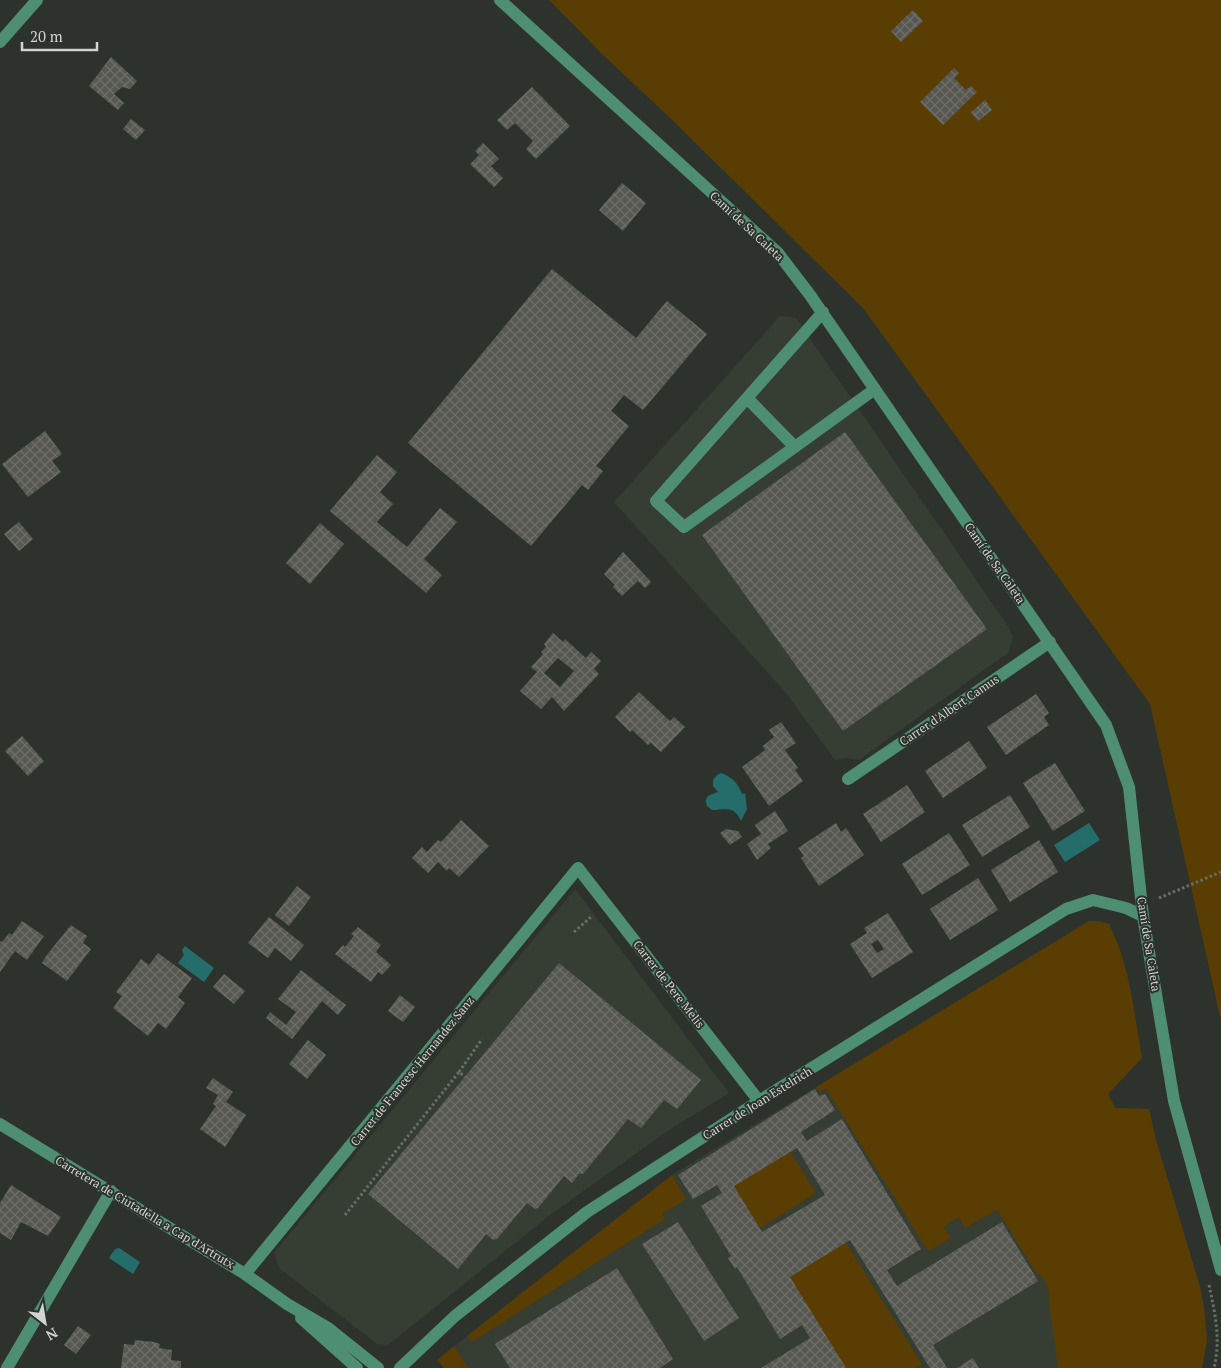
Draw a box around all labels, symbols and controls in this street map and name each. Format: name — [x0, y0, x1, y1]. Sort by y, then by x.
scale bar — [22, 20, 98, 52]
text: 20 m — [30, 26, 63, 46]
street label: Camí de Sa Caleta — [707, 188, 787, 264]
street label: Camí de Sa Caleta — [961, 520, 1029, 606]
street label: Carrer d'Albert Camus — [896, 671, 1002, 749]
street label: Camí de Sa Caleta — [1134, 896, 1164, 992]
street label: Carrer de Pere Melis — [630, 937, 708, 1031]
street label: Carrer de Francesc Hernandez Sanz — [347, 993, 477, 1149]
street label: Carrer de Joan Estelrich — [700, 1063, 814, 1143]
street label: Carretera de Ciutadella a Cap d'Artrutx — [53, 1152, 238, 1272]
north arrow — [20, 1298, 70, 1348]
text: N — [42, 1324, 61, 1346]

